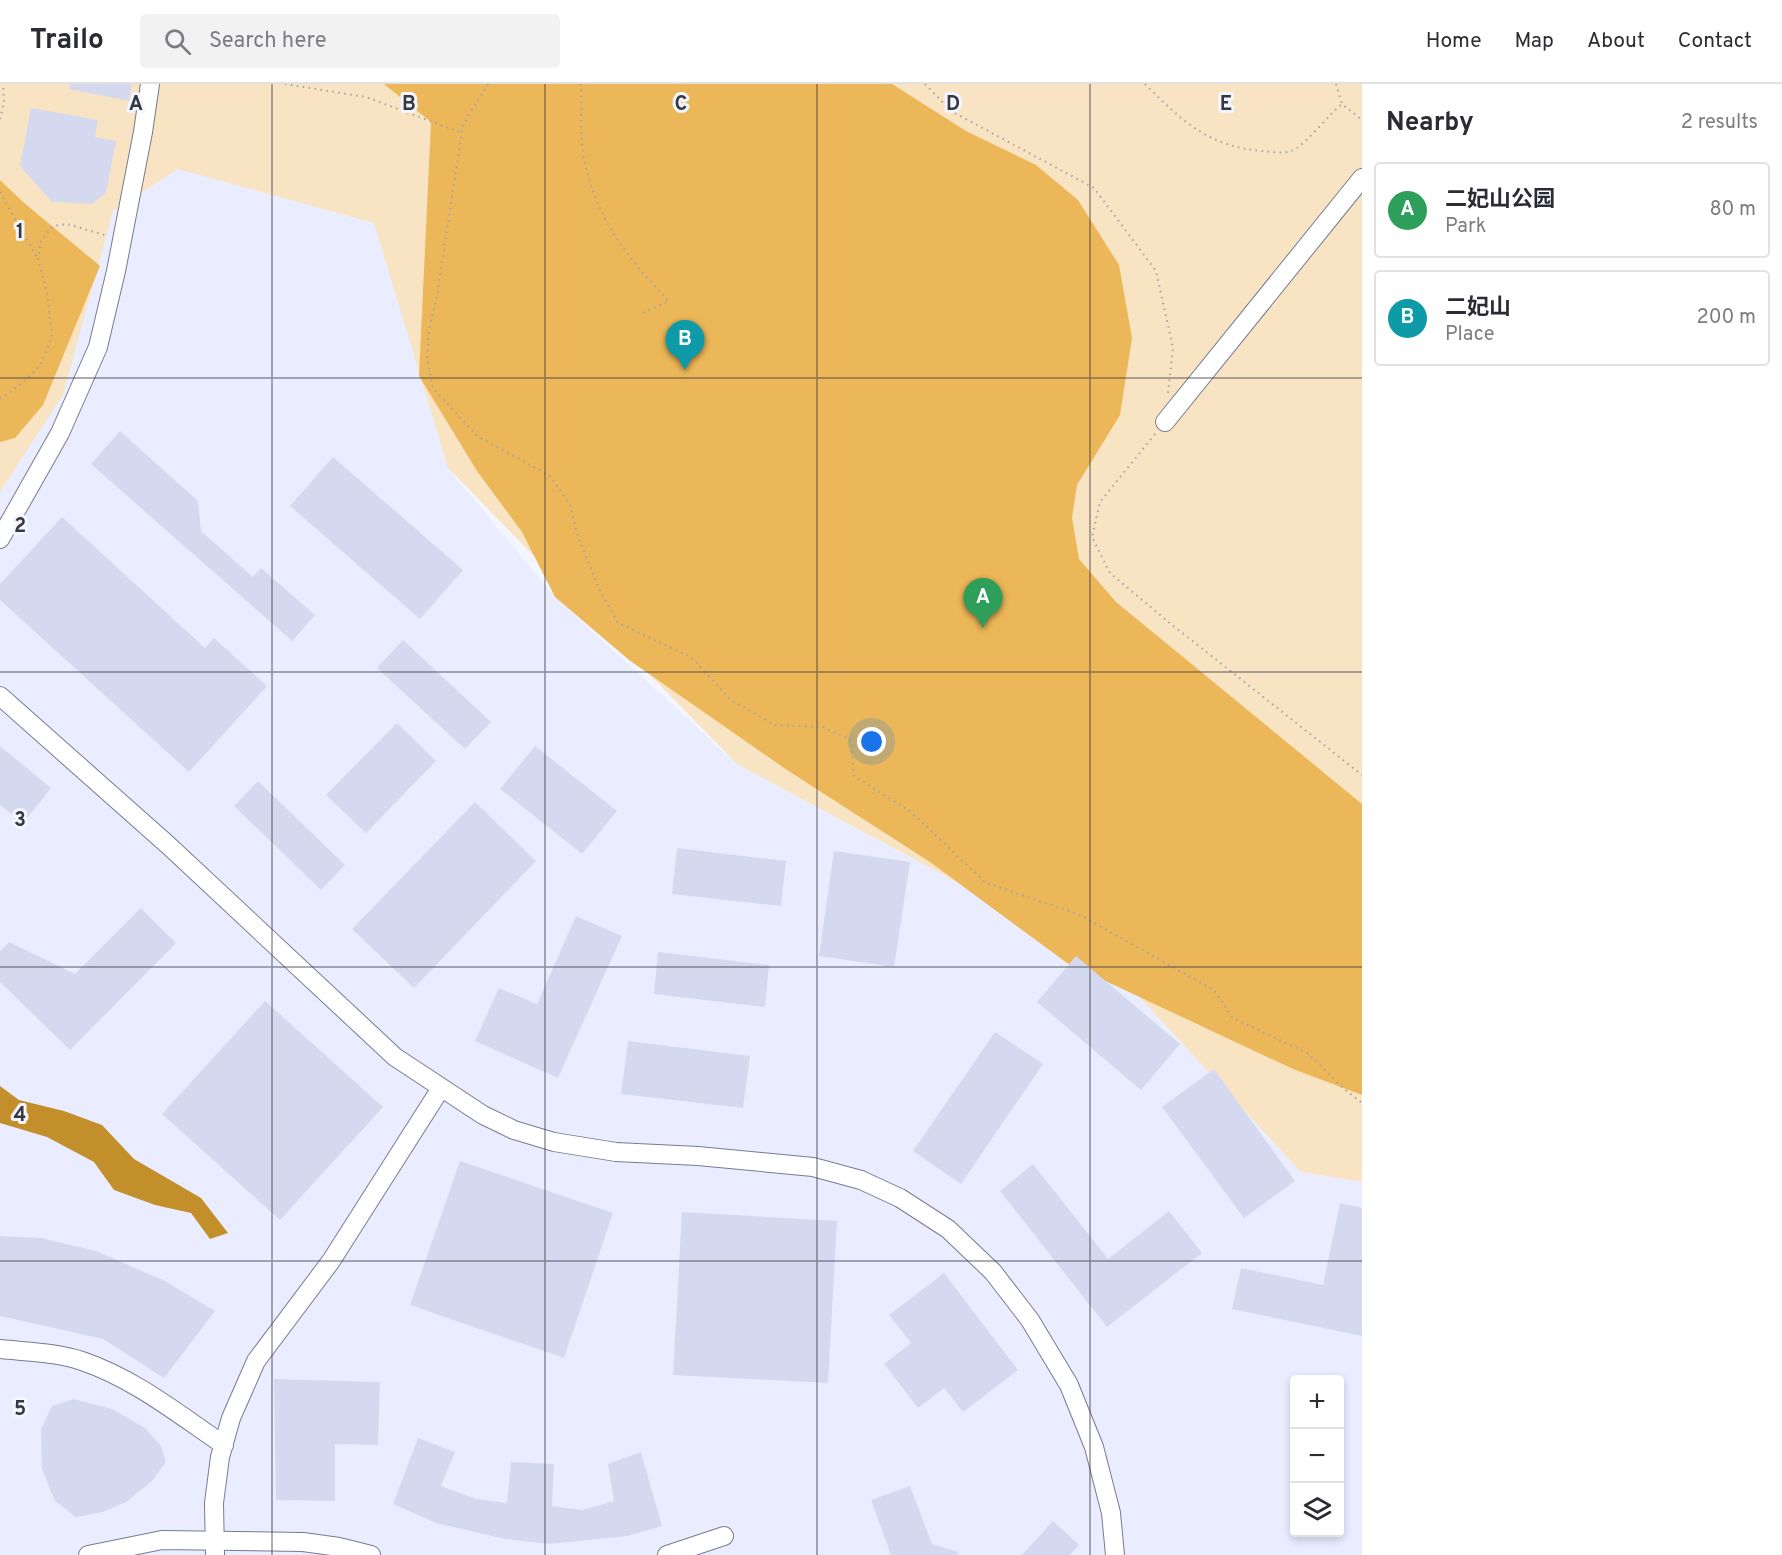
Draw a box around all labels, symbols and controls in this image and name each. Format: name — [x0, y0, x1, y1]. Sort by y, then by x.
search box — [140, 14, 560, 68]
text: Trailo — [30, 23, 104, 59]
icon: search — [161, 25, 194, 58]
text: Search here — [209, 28, 326, 55]
text: Home — [1426, 28, 1482, 55]
text: Map — [1515, 28, 1554, 55]
text: About — [1587, 28, 1645, 55]
text: Contact — [1678, 28, 1752, 55]
text: A — [129, 92, 143, 118]
text: B — [402, 92, 416, 118]
text: C — [675, 92, 687, 118]
text: D — [946, 92, 960, 118]
text: E — [1220, 92, 1232, 118]
text: Nearby — [1386, 107, 1474, 140]
text: 2 results — [1681, 110, 1758, 136]
text: 二妃山公园 — [1445, 187, 1555, 214]
text: A — [1400, 197, 1415, 223]
text: 80 m — [1710, 197, 1756, 223]
text: Park — [1445, 214, 1486, 240]
text: 1 — [16, 220, 24, 246]
text: 二妃山 — [1445, 295, 1511, 322]
text: B — [1401, 305, 1414, 331]
text: 200 m — [1697, 305, 1756, 331]
pin: B — [666, 320, 704, 370]
text: Place — [1445, 322, 1495, 348]
text: 2 — [14, 514, 26, 540]
pin: A — [964, 578, 1002, 628]
your location — [857, 727, 886, 756]
text: 3 — [14, 808, 26, 834]
text: 4 — [14, 1103, 26, 1129]
map controls — [1290, 1375, 1344, 1537]
button: + — [1290, 1375, 1344, 1429]
text: 5 — [14, 1397, 26, 1423]
button: − — [1290, 1429, 1344, 1483]
button: layers — [1290, 1483, 1344, 1537]

